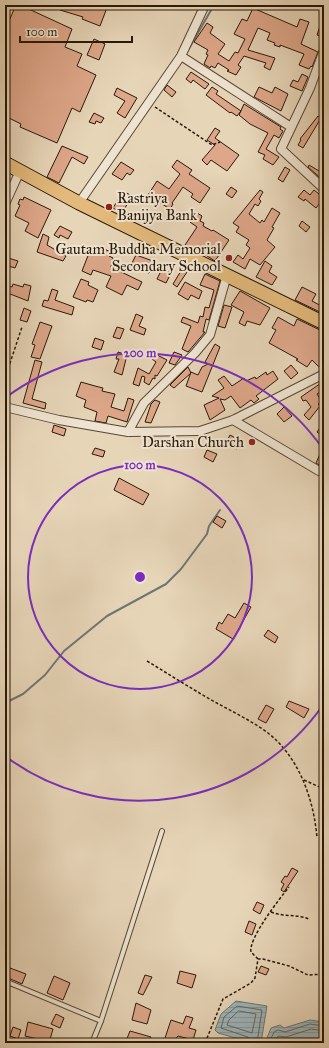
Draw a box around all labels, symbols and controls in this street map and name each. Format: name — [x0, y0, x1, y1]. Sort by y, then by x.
scale bar — [20, 18, 132, 44]
text: 100 m — [26, 25, 57, 39]
place label: Rastriya Banijya Bank — [117, 189, 197, 224]
marker: Rastriya Banijya Bank — [104, 202, 114, 212]
place label: Gautam Buddha Memorial Secondary School — [55, 240, 222, 275]
marker: Gautam Buddha Memorial Secondary School — [224, 253, 234, 263]
text: 200 m — [124, 346, 157, 360]
place label: Darshan Church — [142, 433, 245, 451]
marker: Darshan Church — [247, 437, 257, 447]
text: 100 m — [124, 458, 157, 472]
centre of rings — [133, 570, 147, 584]

